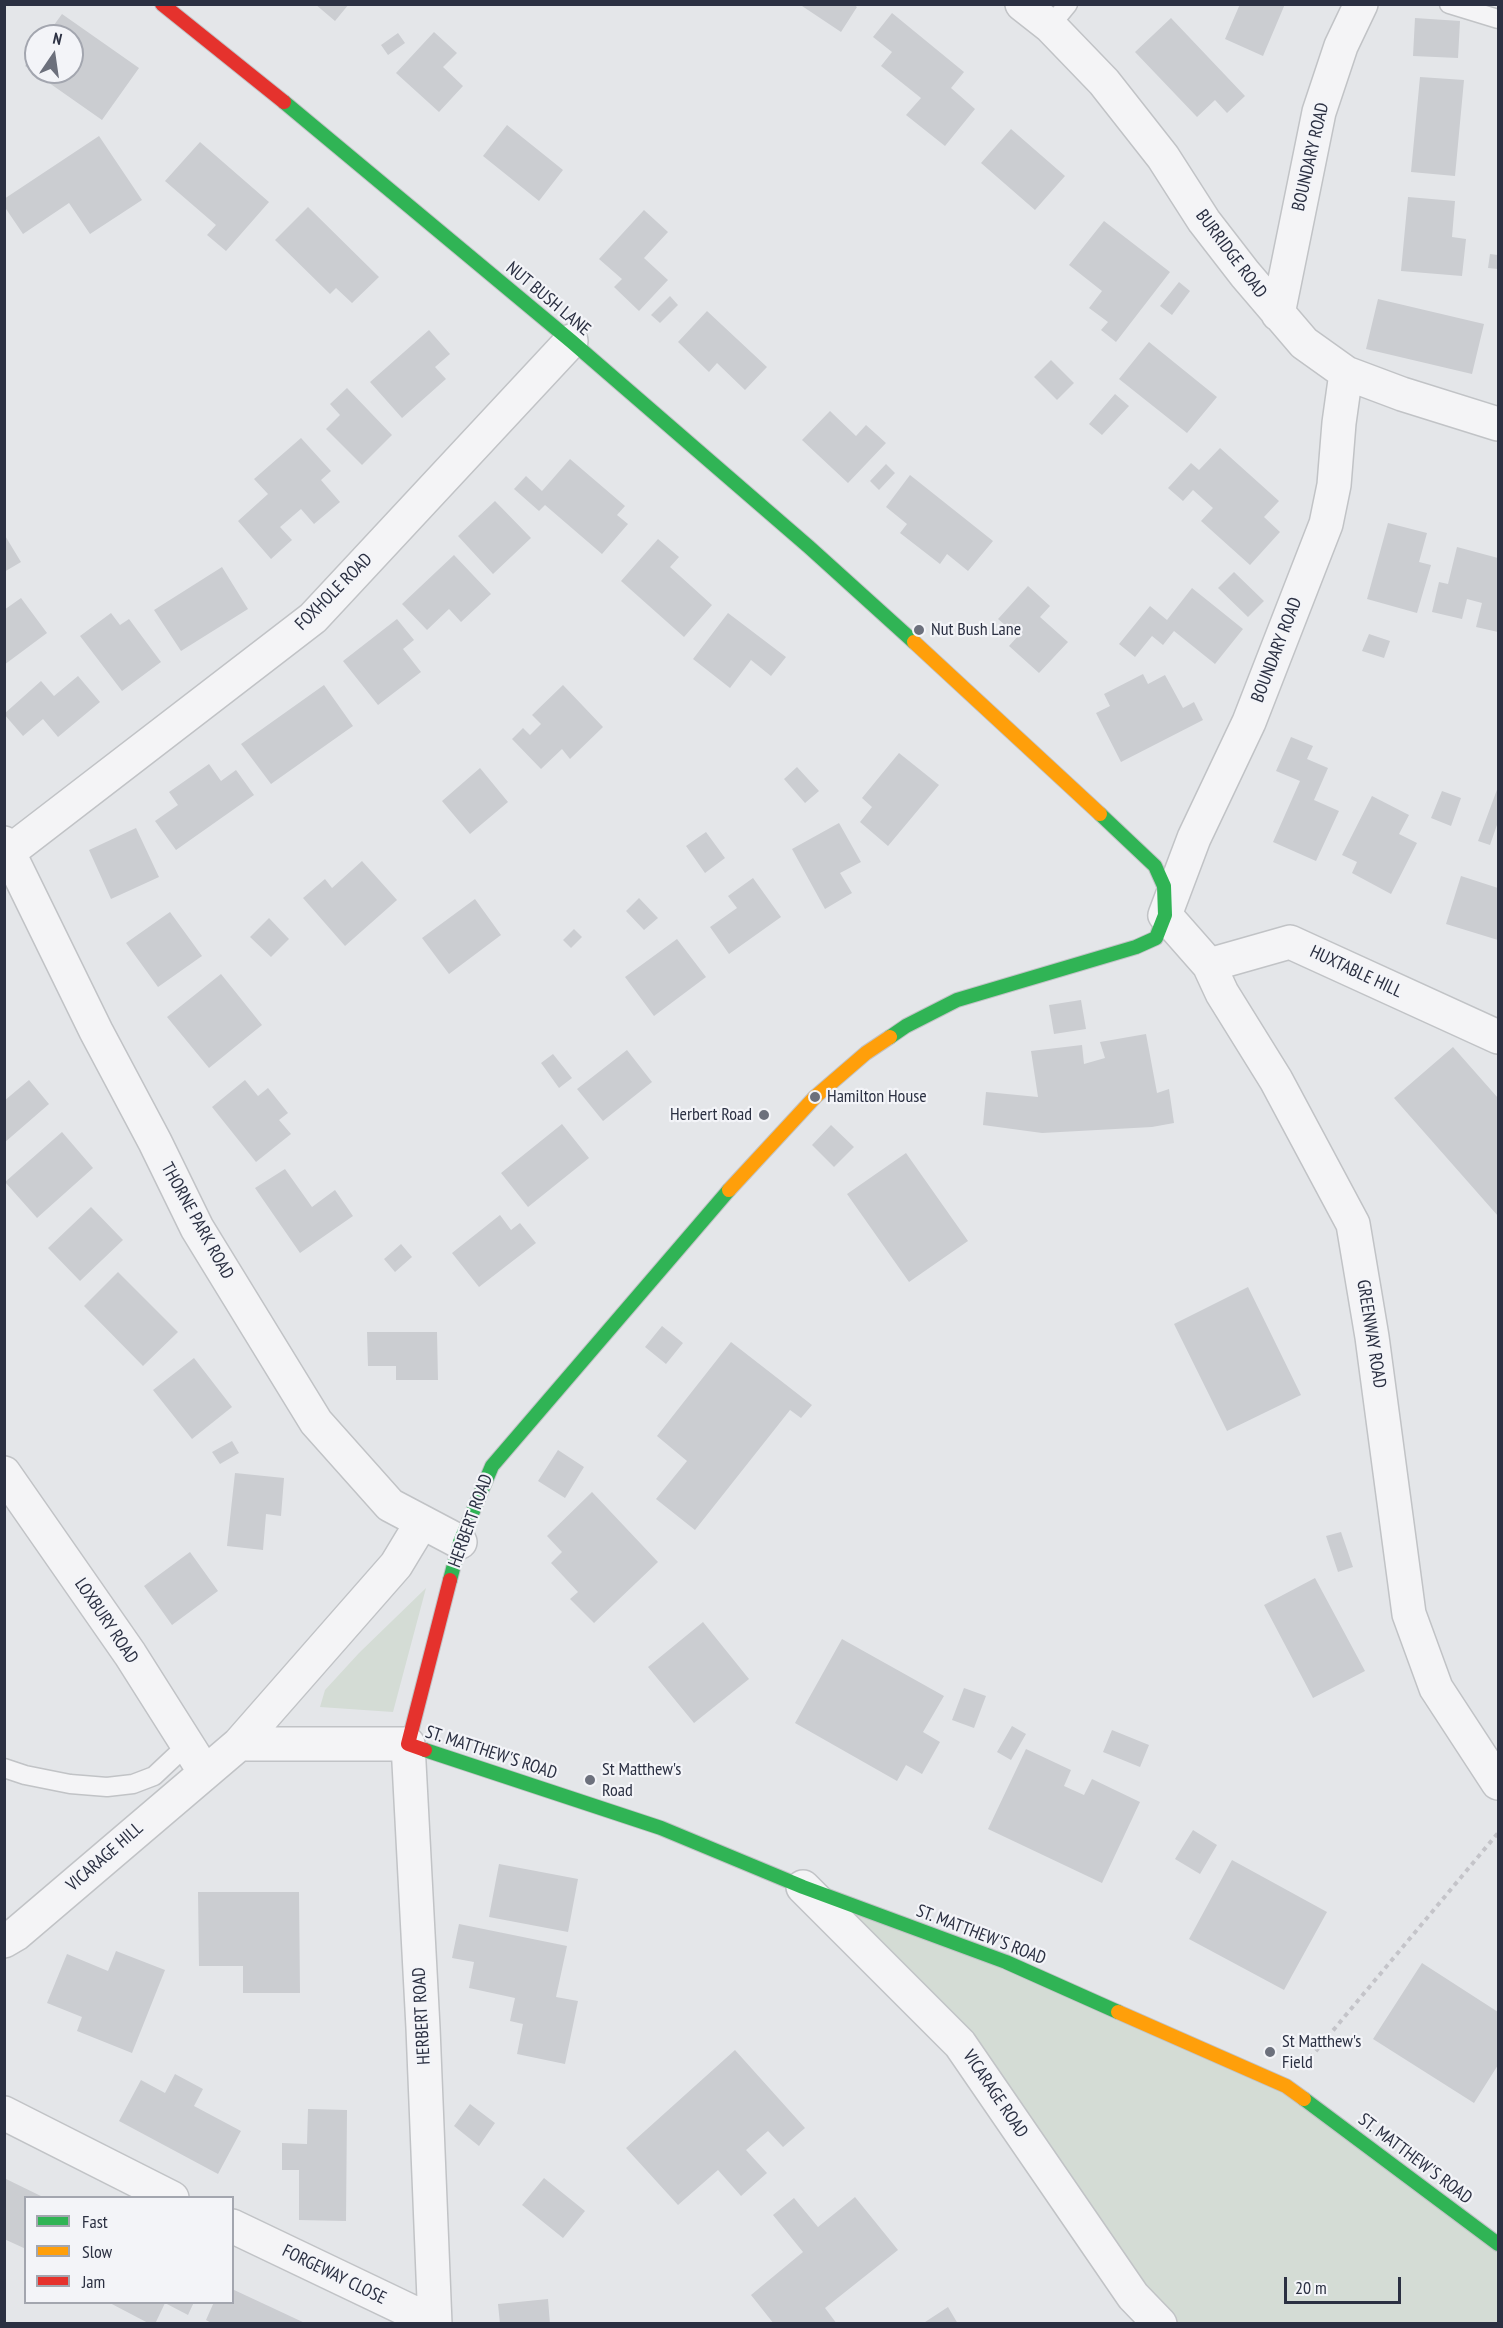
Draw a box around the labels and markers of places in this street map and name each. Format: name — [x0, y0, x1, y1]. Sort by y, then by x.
place label: Nut Bush Lane — [931, 619, 1021, 641]
marker: Nut Bush Lane — [912, 623, 926, 637]
place label: Hamilton House — [827, 1086, 927, 1108]
marker: Hamilton House — [808, 1090, 822, 1104]
place label: Herbert Road — [670, 1104, 752, 1126]
marker: Herbert Road — [757, 1108, 771, 1122]
place label: St Matthew's Road — [602, 1759, 681, 1802]
marker: St Matthew's Road — [583, 1773, 597, 1787]
place label: St Matthew's Field — [1282, 2031, 1361, 2074]
marker: St Matthew's Field — [1263, 2045, 1277, 2059]

